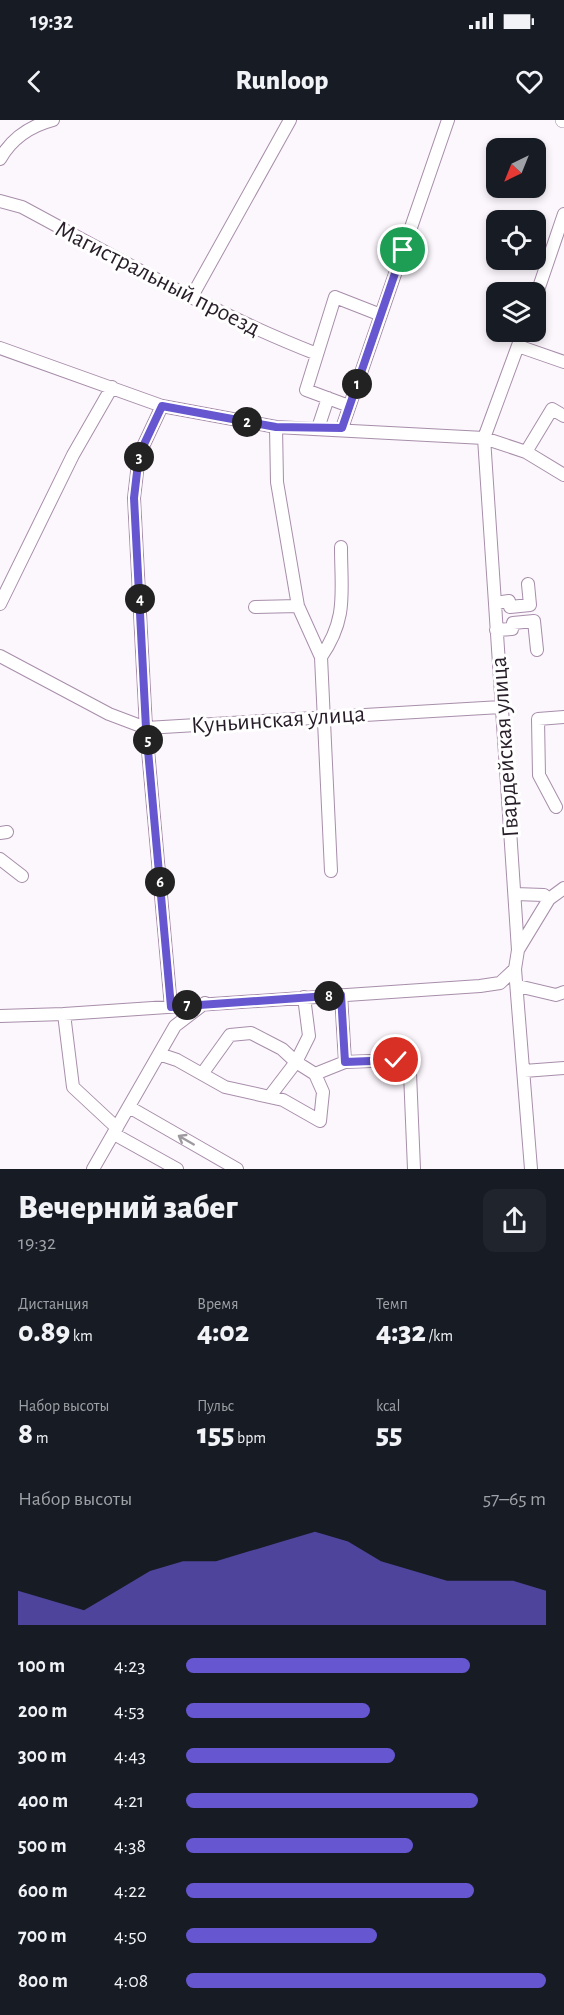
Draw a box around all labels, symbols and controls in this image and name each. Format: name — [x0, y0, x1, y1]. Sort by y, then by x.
text: 19:32 — [30, 10, 73, 32]
icon: back — [18, 65, 51, 98]
icon: heart — [513, 65, 546, 98]
text: Runloop — [236, 67, 328, 94]
north arrow — [486, 138, 546, 198]
map controls — [486, 138, 546, 342]
button: locate — [486, 210, 546, 270]
street label: Магистральный проезд — [51, 217, 264, 341]
pin — [377, 224, 428, 275]
icon: arrive — [386, 233, 419, 266]
button: layers — [486, 282, 546, 342]
pin: 1 — [342, 369, 372, 399]
text: 1 — [354, 376, 360, 392]
pin: 2 — [232, 407, 262, 437]
text: 2 — [243, 414, 251, 430]
pin: 3 — [124, 442, 154, 472]
text: 3 — [136, 449, 142, 465]
pin: 4 — [125, 584, 155, 614]
text: 4 — [136, 591, 144, 607]
street label: Гвардейская улица — [487, 656, 523, 838]
street label: Куньинская улица — [190, 702, 366, 738]
pin: 5 — [133, 725, 163, 755]
text: 5 — [145, 732, 151, 748]
pin: 6 — [145, 867, 175, 897]
text: 6 — [156, 874, 164, 890]
pin: 8 — [314, 981, 344, 1011]
text: 8 — [325, 988, 333, 1004]
pin: 7 — [172, 990, 202, 1020]
text: 7 — [184, 997, 190, 1013]
pin — [370, 1034, 421, 1085]
icon: check — [379, 1043, 412, 1076]
one-way arrow — [178, 1134, 195, 1146]
button: share — [483, 1189, 546, 1252]
text: Вечерний забег — [18, 1192, 238, 1225]
text: 19:32 — [18, 1233, 56, 1253]
text: Дистанция — [18, 1296, 89, 1312]
text: Время — [197, 1296, 239, 1312]
text: Темп — [376, 1296, 408, 1312]
text: 0.89 — [18, 1317, 70, 1347]
text: 4:02 — [197, 1317, 249, 1347]
text: 4:32 — [376, 1317, 426, 1347]
text: km — [70, 1328, 93, 1344]
text: /km — [426, 1328, 453, 1344]
text: Набор высоты — [18, 1398, 109, 1414]
text: Пульс — [197, 1398, 234, 1414]
text: kcal — [376, 1398, 400, 1414]
text: 8 — [18, 1419, 33, 1449]
text: 155 — [197, 1419, 234, 1449]
text: 55 — [376, 1419, 402, 1449]
text: m — [33, 1430, 49, 1446]
text: bpm — [234, 1430, 266, 1446]
text: Набор высоты — [18, 1489, 132, 1509]
text: 57–65 m — [483, 1489, 546, 1509]
text: 100 m — [18, 1656, 65, 1676]
text: 4:23 — [114, 1656, 146, 1676]
text: 200 m — [18, 1701, 67, 1721]
text: 4:53 — [114, 1701, 145, 1721]
text: 300 m — [18, 1746, 67, 1766]
text: 4:43 — [114, 1746, 146, 1766]
text: 400 m — [18, 1791, 68, 1811]
text: 4:21 — [114, 1791, 144, 1811]
text: 500 m — [18, 1836, 67, 1856]
text: 4:38 — [114, 1836, 146, 1856]
text: 600 m — [18, 1881, 68, 1901]
text: 4:22 — [114, 1881, 146, 1901]
text: 700 m — [18, 1926, 67, 1946]
text: 4:50 — [114, 1926, 147, 1946]
text: 800 m — [18, 1971, 68, 1991]
text: 4:08 — [114, 1971, 148, 1991]

